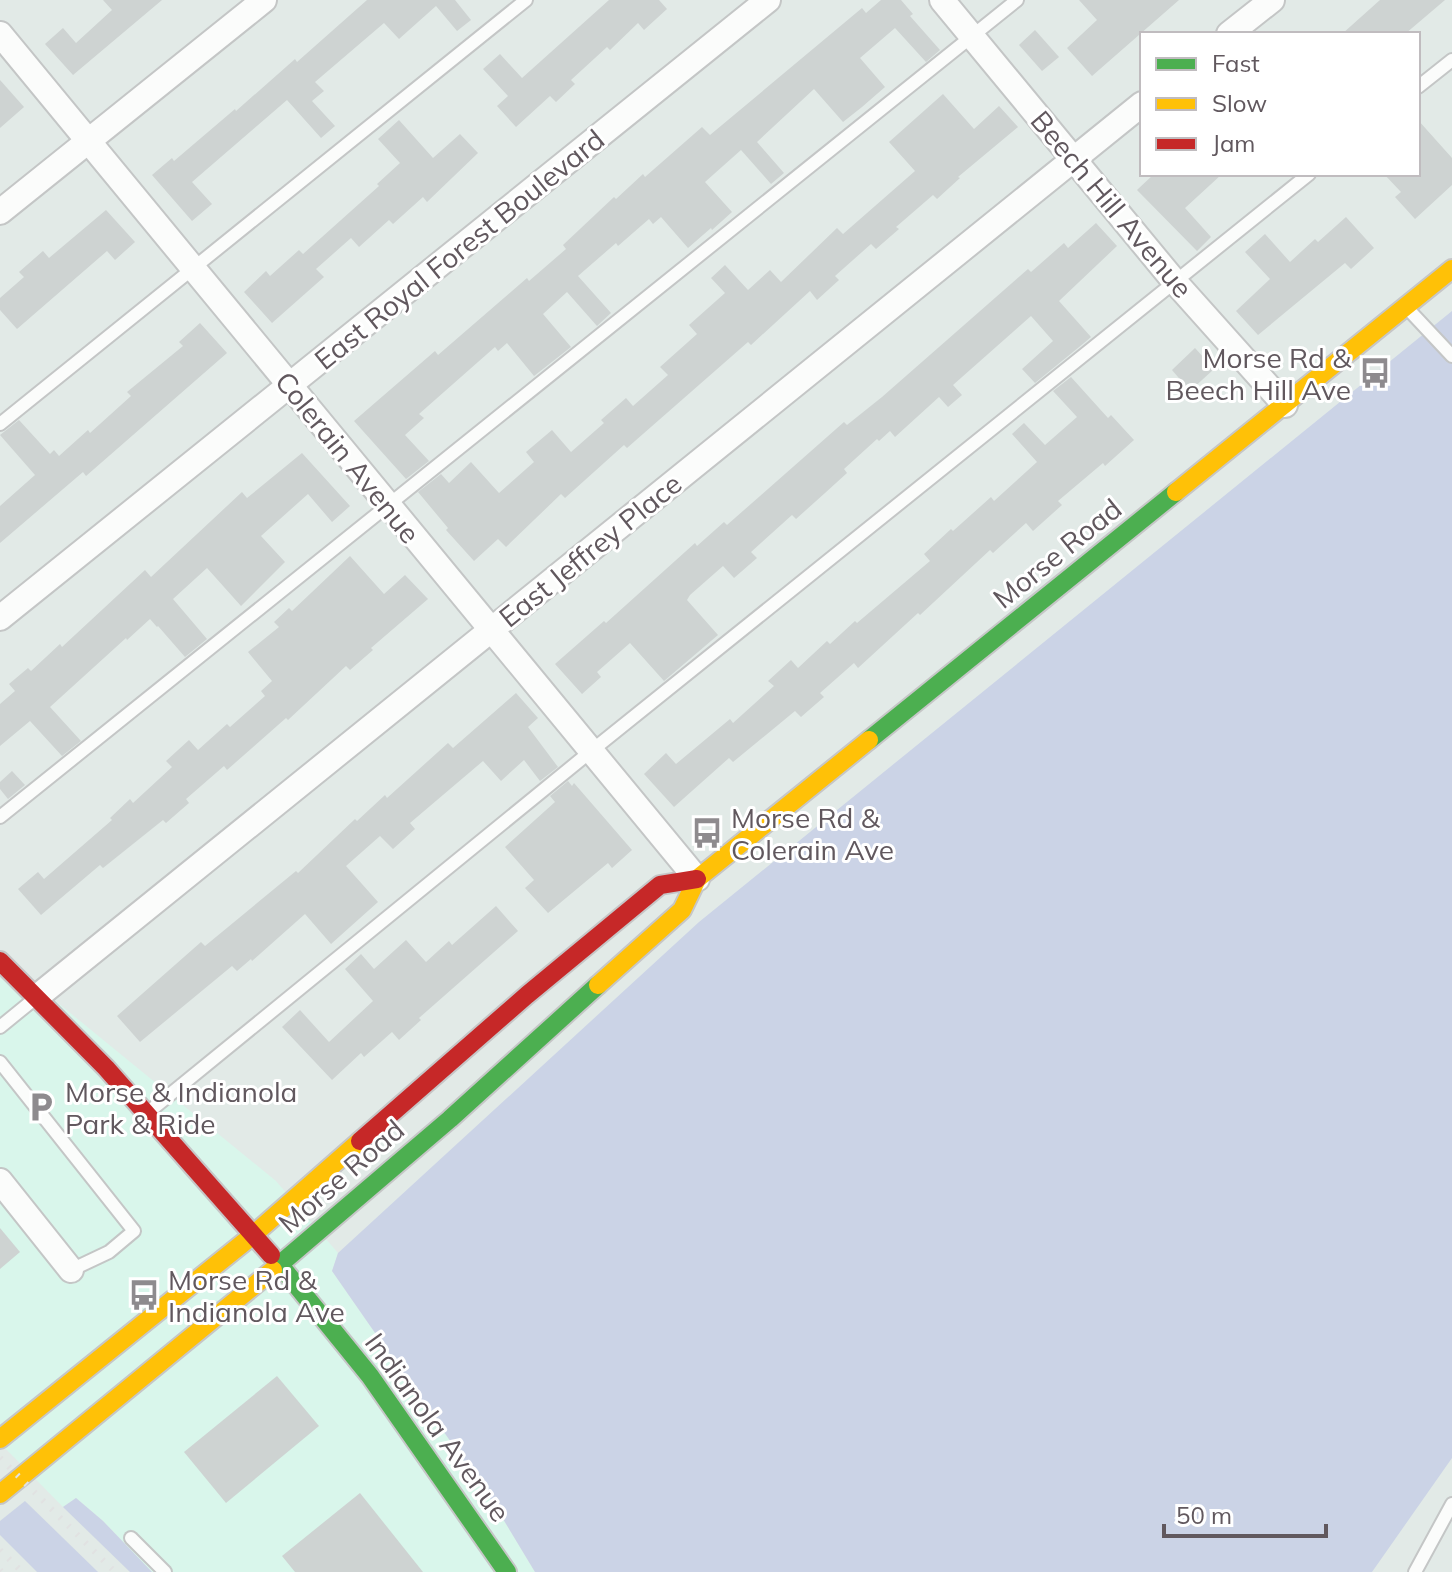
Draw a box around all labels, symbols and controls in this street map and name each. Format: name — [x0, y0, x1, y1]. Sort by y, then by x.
legend — [1140, 32, 1420, 176]
text: Fast — [1212, 48, 1260, 78]
text: Slow — [1212, 88, 1267, 118]
street label: Beech Hill Avenue — [1024, 103, 1200, 305]
street label: East Royal Forest Boulevard — [307, 121, 611, 377]
text: Jam — [1212, 128, 1255, 158]
place label: Morse Rd & Beech Hill Ave — [1165, 340, 1352, 407]
bus stop icon: Morse Rd & Beech Hill Ave — [1358, 356, 1392, 390]
street label: Colerain Avenue — [268, 364, 428, 550]
street label: East Jeffrey Place — [492, 466, 688, 634]
street label: Morse Road — [986, 491, 1128, 615]
place label: Morse Rd & Colerain Ave — [731, 800, 894, 867]
bus stop icon: Morse Rd & Colerain Ave — [690, 816, 724, 850]
place label: Morse & Indianola Park & Ride — [65, 1074, 297, 1141]
parking icon: Morse & Indianola Park & Ride — [24, 1090, 58, 1124]
street label: Morse Road — [271, 1112, 411, 1240]
place label: Morse Rd & Indianola Ave — [168, 1262, 345, 1329]
bus stop icon: Morse Rd & Indianola Ave — [127, 1278, 161, 1312]
street label: Indianola Avenue — [358, 1326, 518, 1528]
scale bar — [1164, 1488, 1326, 1538]
text: 50 m — [1176, 1500, 1232, 1530]

